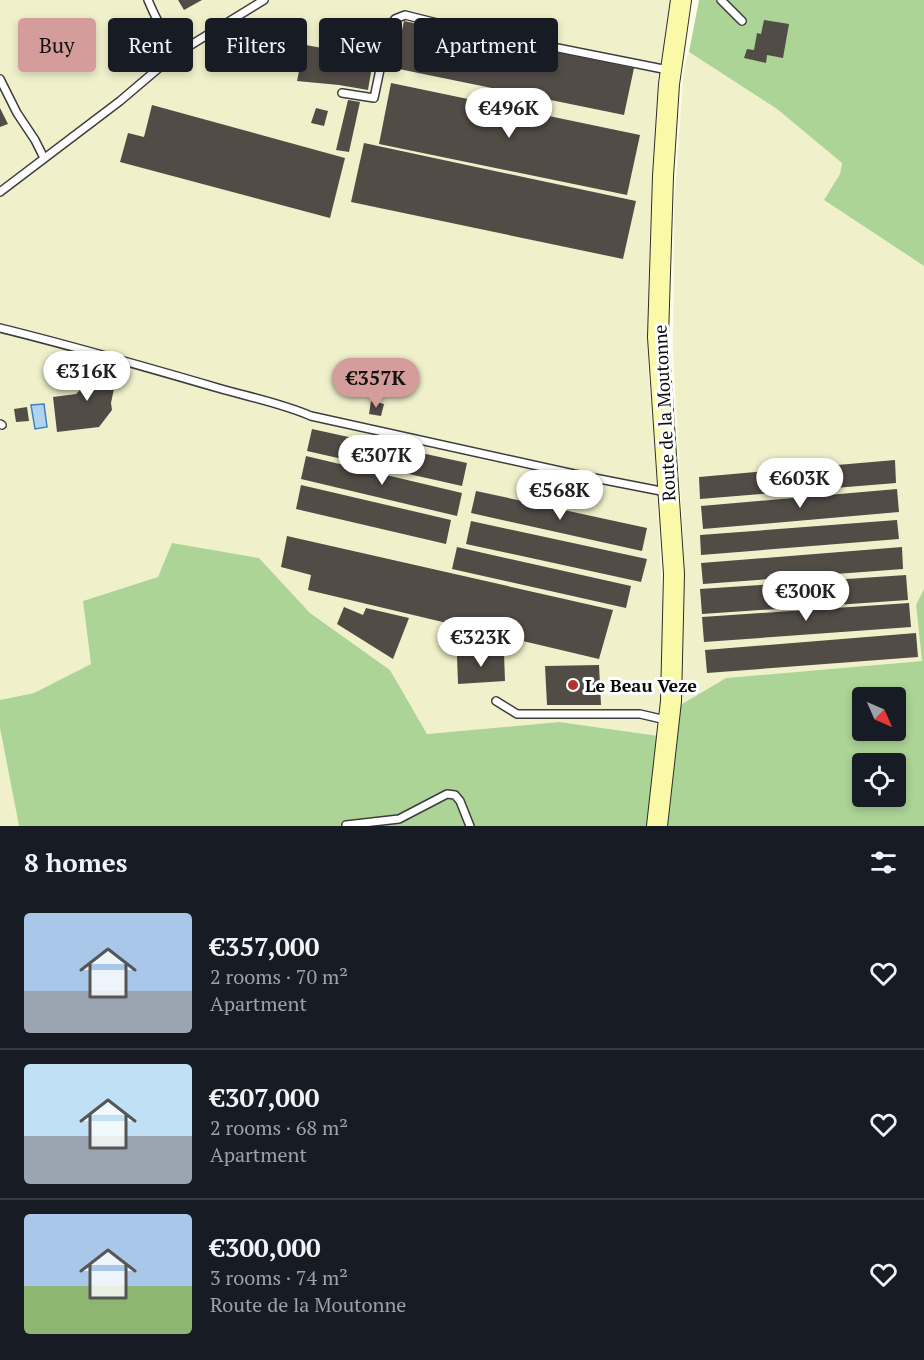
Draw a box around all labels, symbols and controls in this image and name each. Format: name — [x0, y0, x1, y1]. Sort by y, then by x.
chip: Buy — [18, 18, 96, 72]
chip: Rent — [108, 18, 193, 72]
chip: Filters — [205, 18, 307, 72]
chip: New — [319, 18, 402, 72]
chip: Apartment — [414, 18, 558, 72]
pin: €496K — [467, 88, 551, 139]
text: €496K — [479, 94, 539, 121]
street label: Route de la Moutonne — [647, 324, 681, 502]
pin: €316K — [45, 351, 129, 402]
text: €316K — [57, 357, 117, 384]
pin: €357K — [334, 358, 418, 409]
text: €357K — [346, 364, 406, 391]
pin: €307K — [340, 435, 424, 486]
text: €307K — [352, 441, 412, 468]
pin: €603K — [758, 458, 842, 509]
text: €603K — [770, 464, 830, 491]
pin: €568K — [518, 470, 602, 521]
text: €568K — [530, 476, 590, 503]
pin: €300K — [764, 571, 848, 622]
text: €300K — [776, 577, 836, 604]
pin: €323K — [439, 617, 523, 668]
text: €323K — [451, 623, 511, 650]
place label: Le Beau Veze — [585, 673, 697, 697]
marker: Le Beau Veze — [566, 678, 580, 692]
north arrow — [852, 687, 906, 741]
map controls — [852, 687, 906, 807]
button: locate — [852, 753, 906, 807]
text: 8 homes — [24, 845, 128, 879]
icon: filters — [867, 846, 900, 879]
text: €357,000 — [210, 929, 319, 963]
icon: home — [72, 937, 144, 1009]
icon: heart — [867, 957, 900, 990]
text: 2 rooms · 70 m² — [210, 963, 348, 990]
text: Apartment — [210, 990, 307, 1017]
text: €307,000 — [210, 1080, 319, 1114]
icon: home — [72, 1088, 144, 1160]
icon: heart — [867, 1108, 900, 1141]
text: 2 rooms · 68 m² — [210, 1114, 348, 1141]
text: Apartment — [210, 1141, 307, 1168]
text: €300,000 — [210, 1230, 321, 1264]
icon: home — [72, 1238, 144, 1310]
icon: heart — [867, 1258, 900, 1291]
text: 3 rooms · 74 m² — [210, 1264, 348, 1291]
text: Route de la Moutonne — [210, 1291, 406, 1318]

